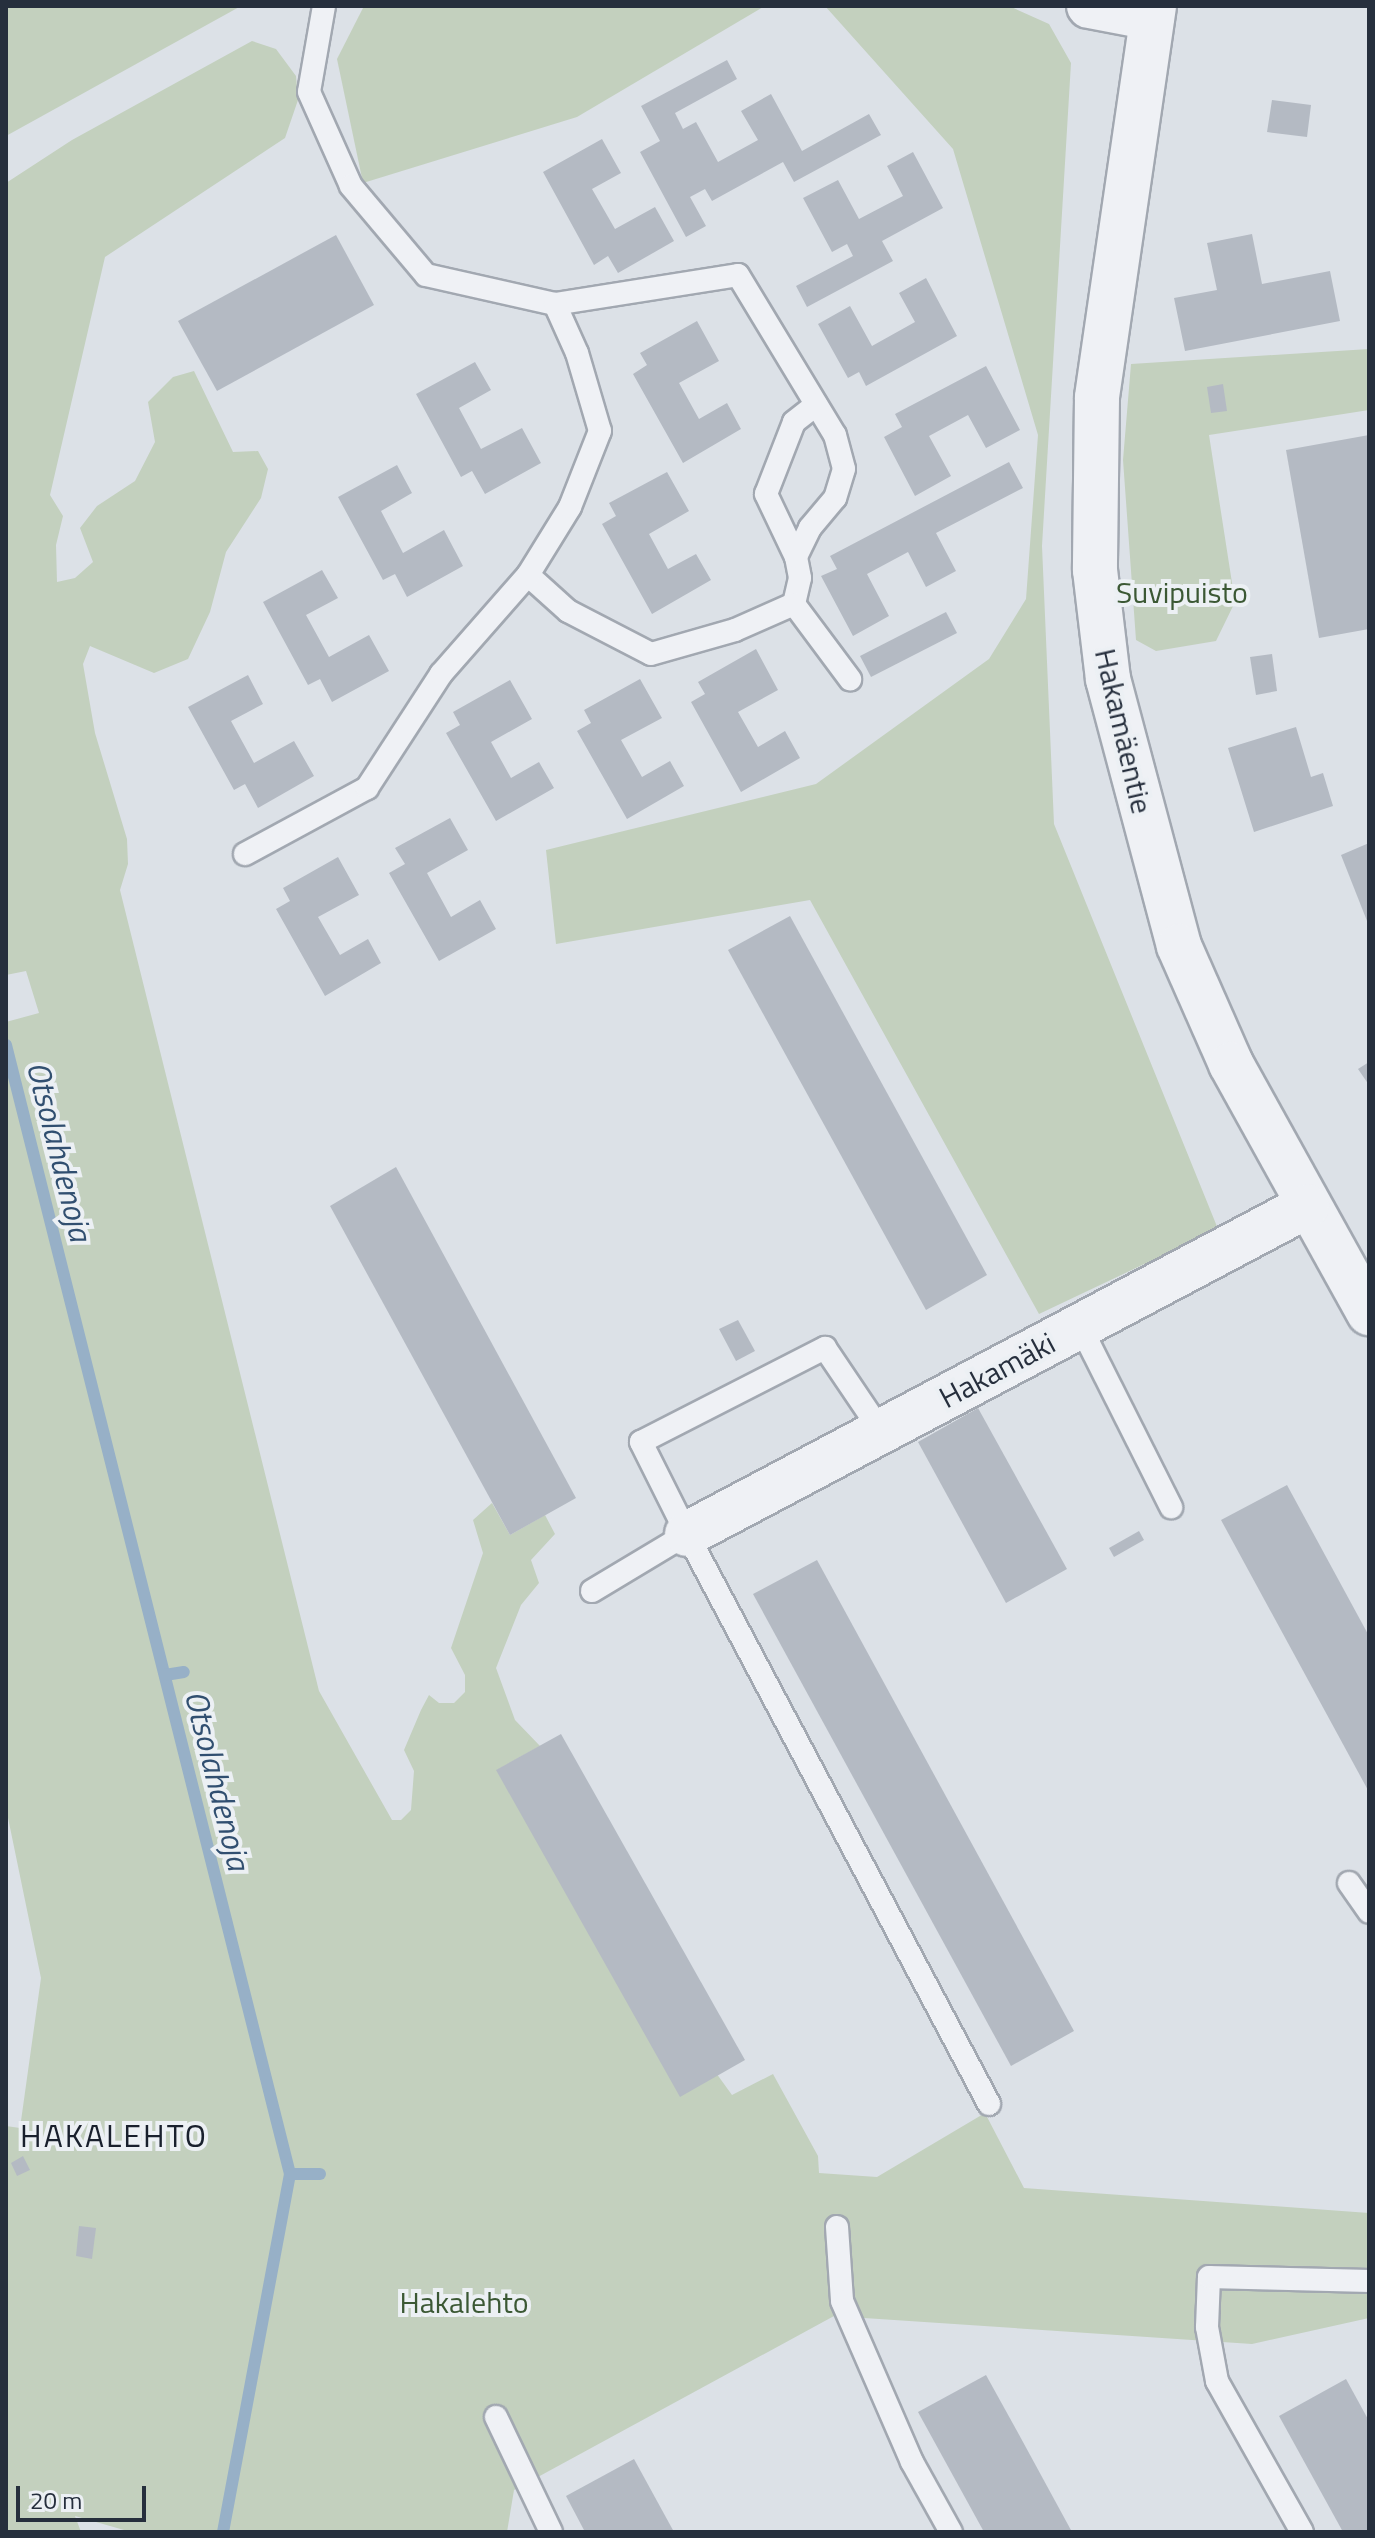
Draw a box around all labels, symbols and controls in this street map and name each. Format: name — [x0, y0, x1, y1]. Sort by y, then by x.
park label: Suvipuisto — [1116, 574, 1248, 610]
street label: Hakamäentie — [1088, 645, 1160, 817]
water label: Otsolahdenoja — [19, 1057, 101, 1245]
street label: Hakamäki — [933, 1325, 1061, 1415]
water label: Otsolahdenoja — [177, 1686, 259, 1874]
district label: HAKALEHTO — [20, 2116, 208, 2154]
park label: Hakalehto — [399, 2284, 529, 2320]
scale bar — [20, 2470, 150, 2520]
text: 20 m — [30, 2482, 82, 2518]

